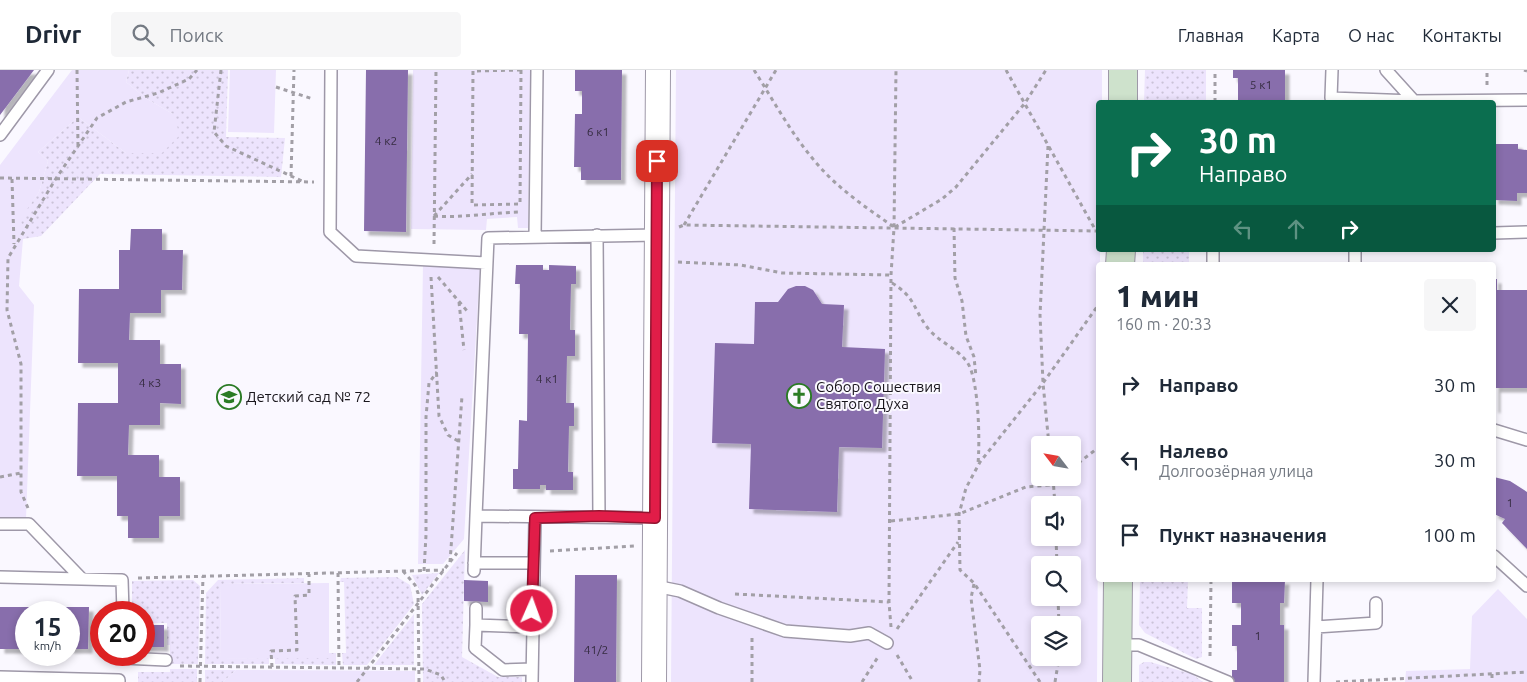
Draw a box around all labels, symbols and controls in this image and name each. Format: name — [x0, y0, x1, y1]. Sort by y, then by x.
search box — [111, 12, 461, 57]
text: Drivr — [25, 21, 81, 48]
icon: search — [129, 21, 157, 49]
text: Поиск — [169, 24, 224, 46]
text: Главная — [1178, 25, 1244, 45]
text: Карта — [1272, 25, 1320, 45]
text: О нас — [1348, 25, 1394, 45]
text: Контакты — [1422, 25, 1502, 45]
house number: 5 к1 — [1250, 78, 1272, 91]
icon: right — [1116, 120, 1181, 185]
text: 30 m — [1199, 120, 1277, 160]
house number: 6 к1 — [587, 125, 609, 138]
house number: 4 к2 — [375, 134, 397, 147]
pin — [636, 140, 678, 182]
icon: arrive — [643, 147, 671, 175]
text: Направо — [1199, 161, 1287, 186]
icon: left — [1229, 215, 1257, 243]
icon: ahead — [1282, 215, 1310, 243]
icon: right — [1335, 215, 1363, 243]
text: 1 мин — [1116, 279, 1199, 313]
button: close — [1424, 279, 1476, 331]
text: 160 m · 20:33 — [1116, 315, 1212, 333]
icon: right — [1116, 371, 1144, 399]
house number: 4 к1 — [536, 372, 558, 385]
text: Направо — [1159, 374, 1239, 396]
text: 30 m — [1434, 374, 1476, 396]
house number: 4 к3 — [139, 376, 161, 389]
place label: Собор Сошествия Святого Духа — [816, 378, 941, 412]
church icon: Собор Сошествия Святого Духа — [786, 383, 812, 409]
school or university icon: Детский сад № 72 — [216, 384, 242, 410]
place label: Детский сад № 72 — [246, 388, 371, 405]
north arrow — [1031, 436, 1081, 486]
map controls — [1031, 436, 1081, 666]
text: Налево — [1159, 440, 1228, 462]
icon: left — [1116, 446, 1144, 474]
text: 30 m — [1434, 449, 1476, 471]
text: Долгоозёрная улица — [1159, 462, 1313, 480]
button: sound — [1031, 496, 1081, 546]
house number: 1 — [1507, 496, 1513, 509]
icon: arrive — [1116, 521, 1144, 549]
text: Пункт назначения — [1159, 524, 1327, 546]
text: 100 m — [1423, 524, 1476, 546]
button: search — [1031, 556, 1081, 606]
position arrow — [505, 584, 557, 636]
speed limit sign: 20 — [90, 601, 155, 666]
text: 15 — [33, 613, 62, 641]
button: layers — [1031, 616, 1081, 666]
house number: 1 — [1255, 629, 1261, 642]
text: km/h — [34, 639, 61, 652]
house number: 41/2 — [584, 643, 608, 656]

